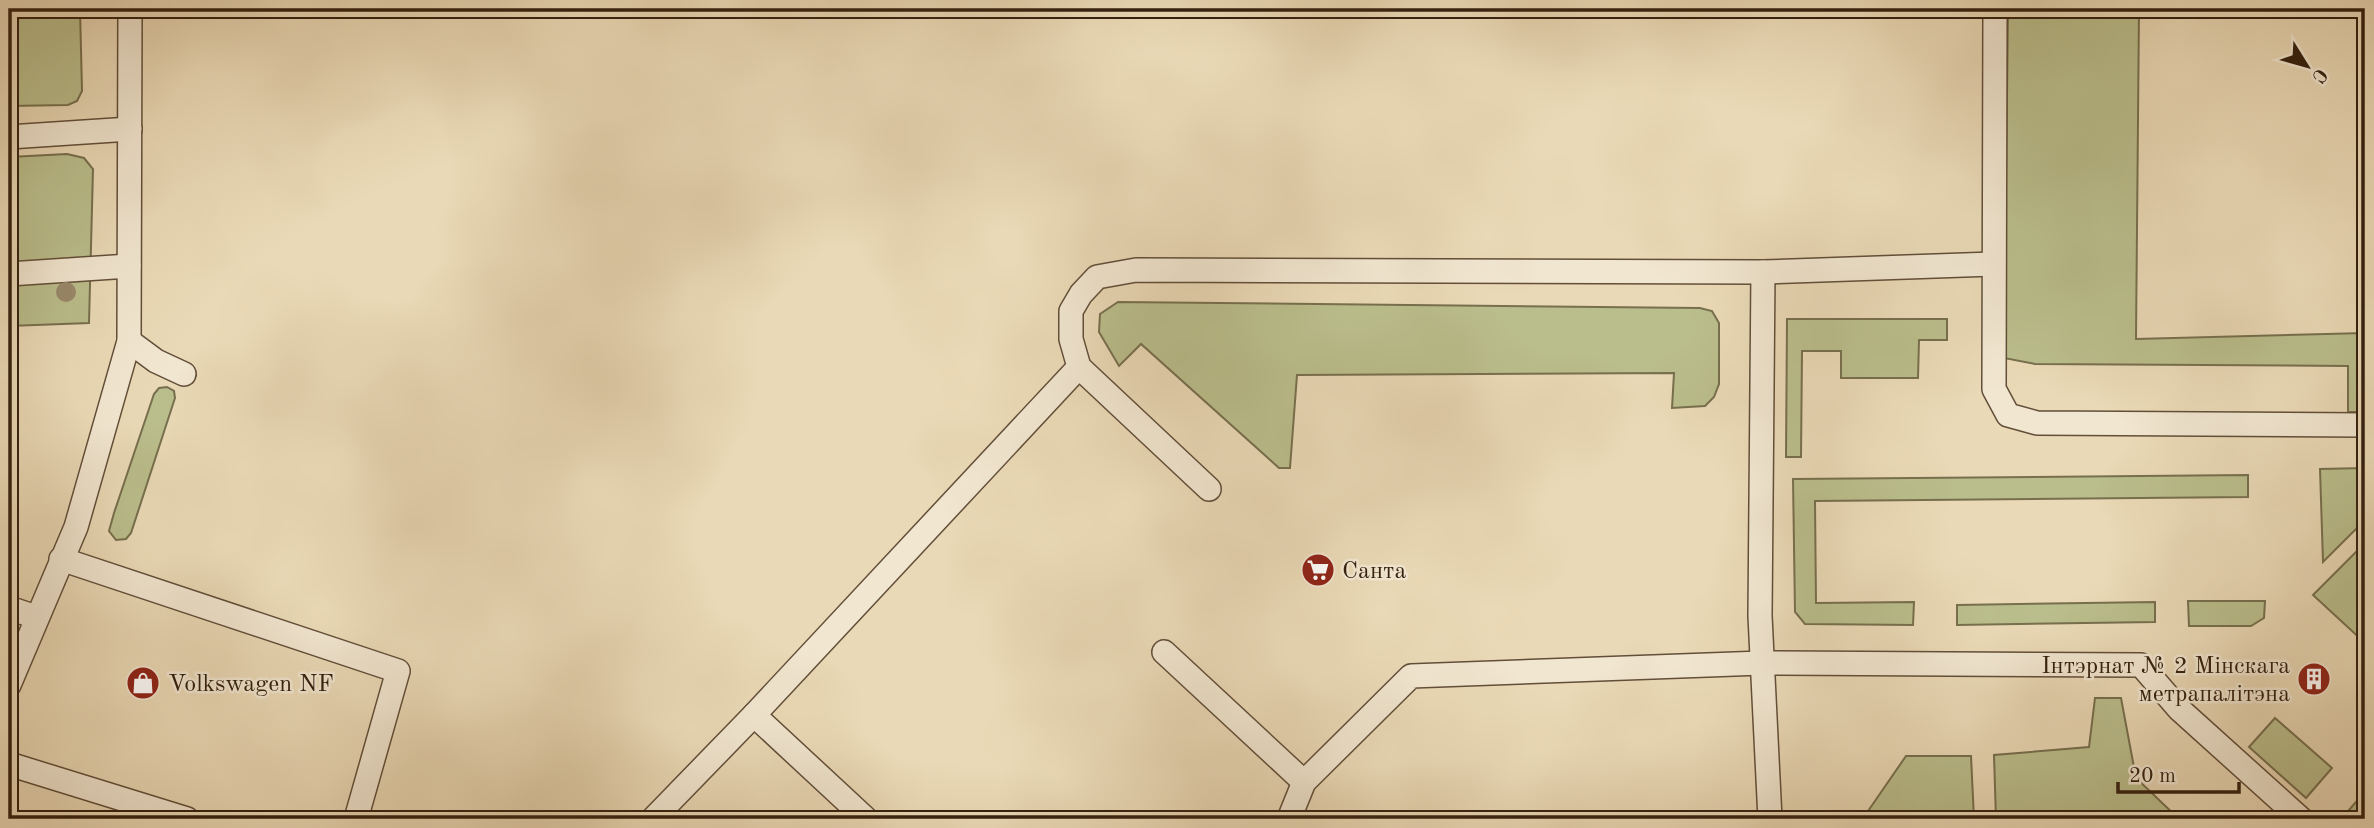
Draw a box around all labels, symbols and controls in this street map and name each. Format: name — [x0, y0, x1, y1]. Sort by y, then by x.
north arrow — [2272, 32, 2342, 102]
text: С — [2307, 64, 2330, 85]
supermarket icon: Санта — [1299, 551, 1337, 589]
place label: Санта — [1342, 560, 1406, 584]
place label: Інтэрнат № 2 Мінскага метрапалітэна — [2041, 655, 2290, 707]
building icon: Інтэрнат № 2 Мінскага метрапалітэна — [2295, 660, 2333, 698]
shop icon: Volkswagen NF — [124, 664, 162, 702]
place label: Volkswagen NF — [168, 673, 334, 697]
scale bar — [2118, 751, 2239, 795]
text: 20 m — [2129, 766, 2176, 787]

